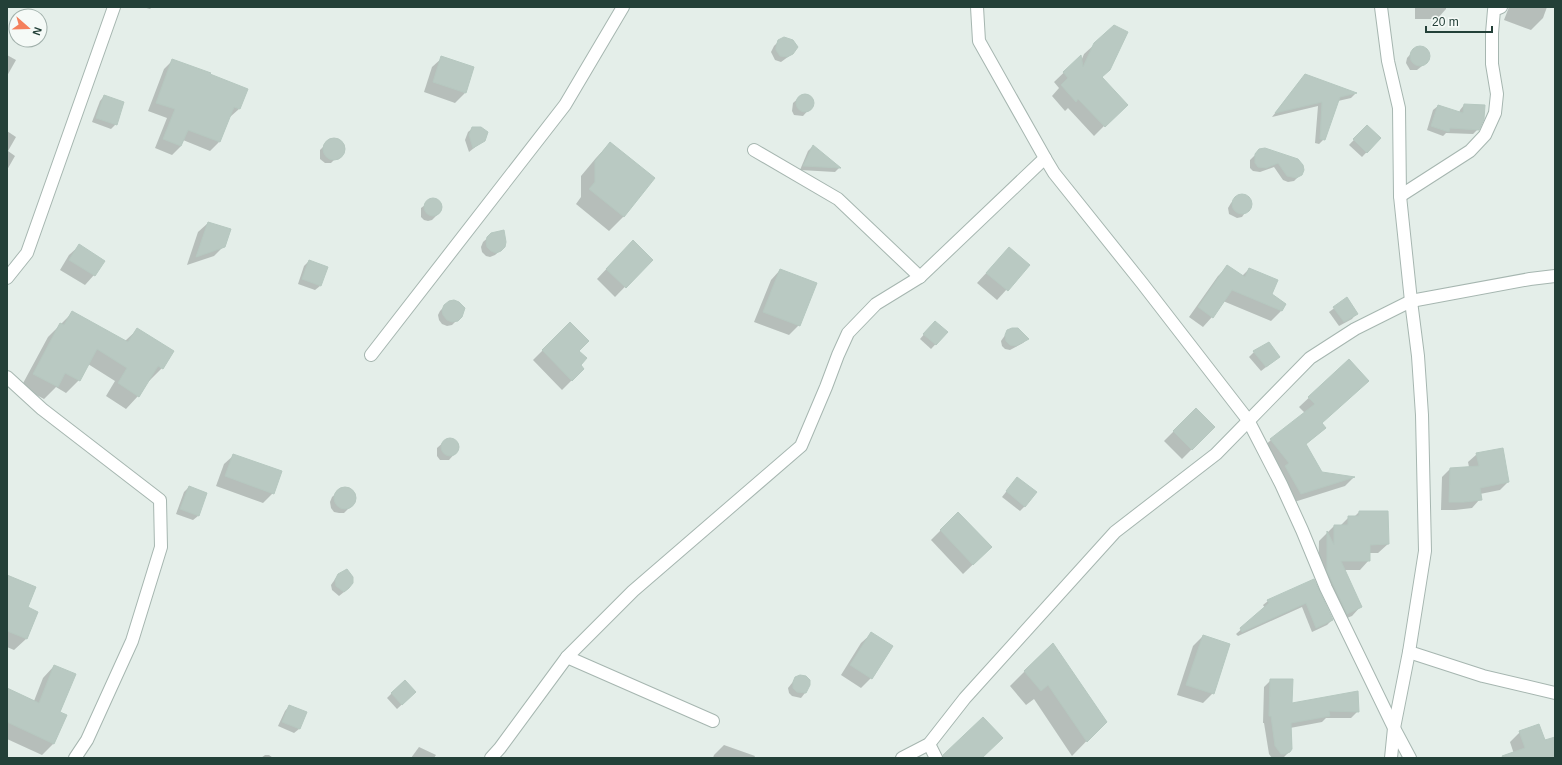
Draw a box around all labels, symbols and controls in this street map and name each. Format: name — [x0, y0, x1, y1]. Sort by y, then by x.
north arrow — [8, 8, 48, 48]
scale bar — [1426, 8, 1492, 34]
text: 20 m — [1432, 15, 1459, 29]
text: N — [30, 26, 44, 37]

